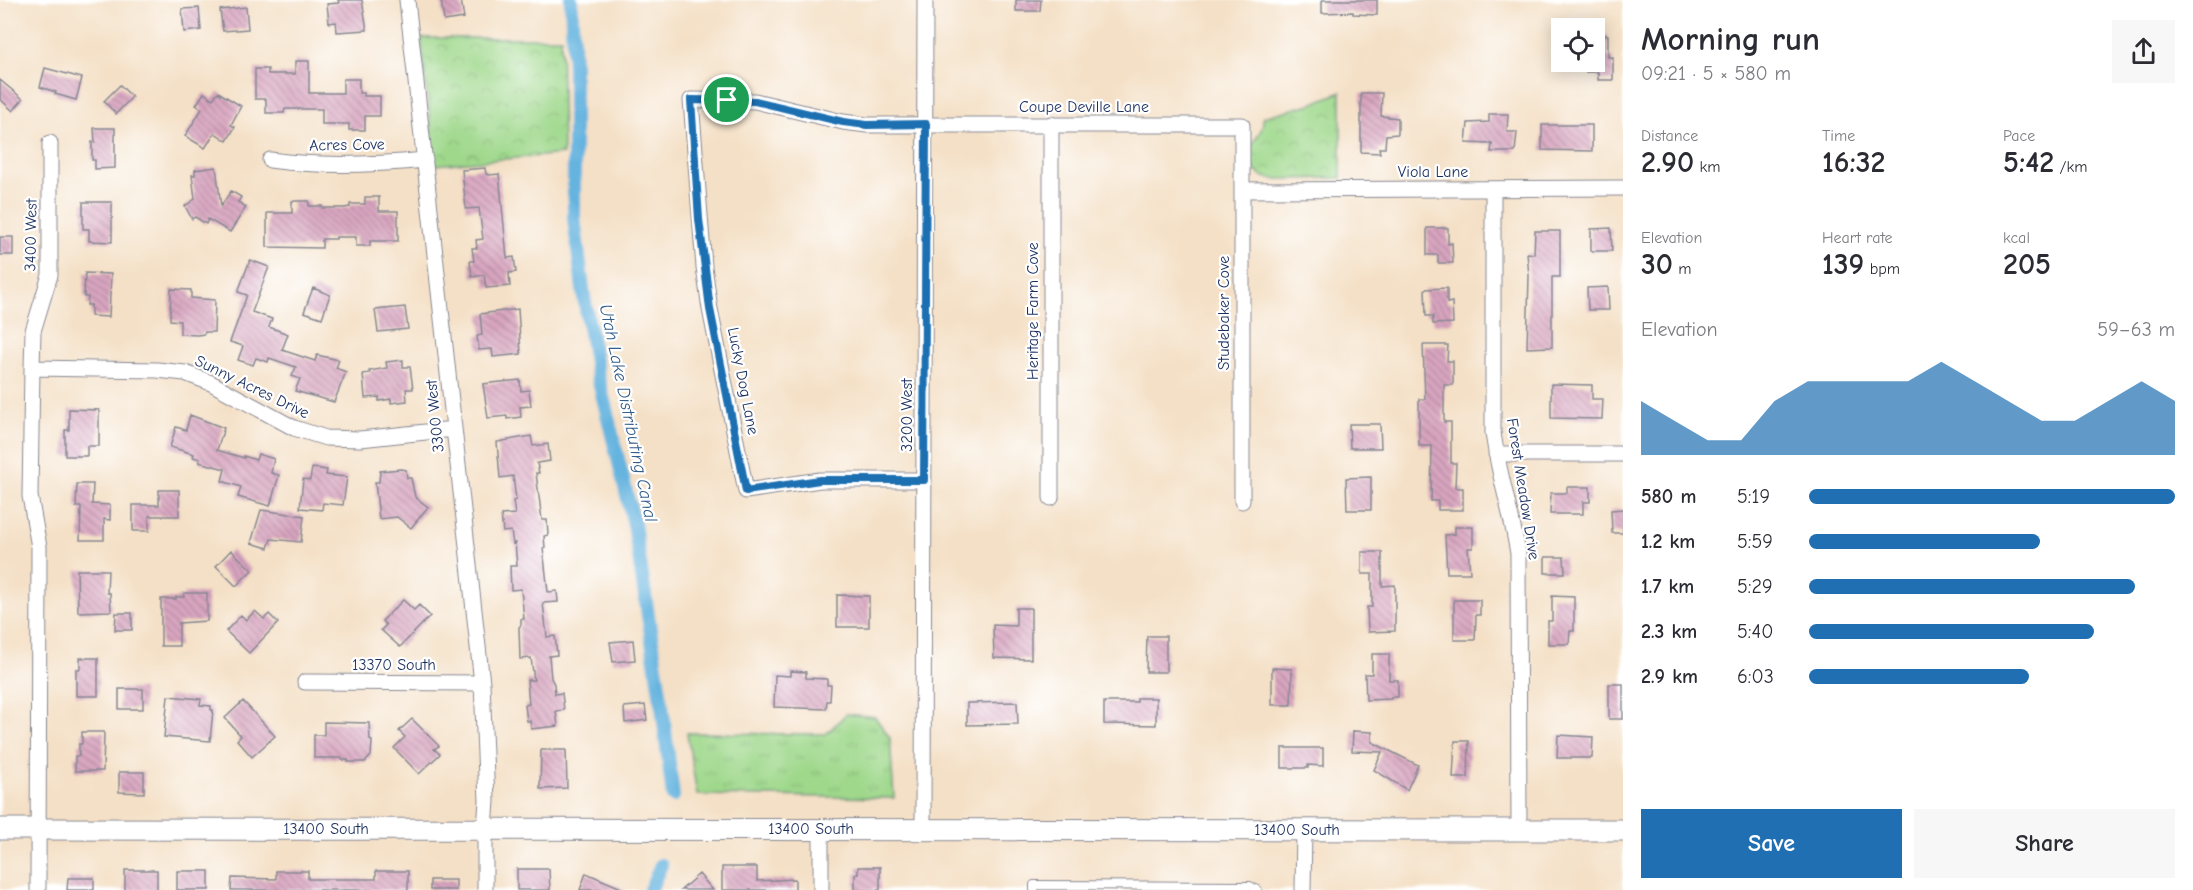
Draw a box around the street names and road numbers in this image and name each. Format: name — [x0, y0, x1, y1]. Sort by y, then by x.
street label: Coupe Deville Lane — [1019, 98, 1149, 116]
street label: Acres Cove — [309, 135, 385, 155]
street label: Viola Lane — [1398, 163, 1468, 181]
street label: 3400 West — [21, 198, 41, 272]
street label: Heritage Farm Cove — [1024, 242, 1042, 380]
street label: Studebaker Cove — [1215, 256, 1233, 370]
street label: Lucky Dog Lane — [724, 326, 762, 436]
street label: Sunny Acres Drive — [192, 352, 312, 422]
street label: 3300 West — [422, 378, 448, 453]
street label: 3200 West — [898, 378, 916, 452]
street label: Forest Meadow Drive — [1503, 417, 1543, 561]
street label: 13370 South — [352, 656, 436, 674]
street label: 13400 South — [283, 820, 369, 838]
street label: 13400 South — [768, 820, 854, 838]
street label: 13400 South — [1254, 821, 1340, 839]

